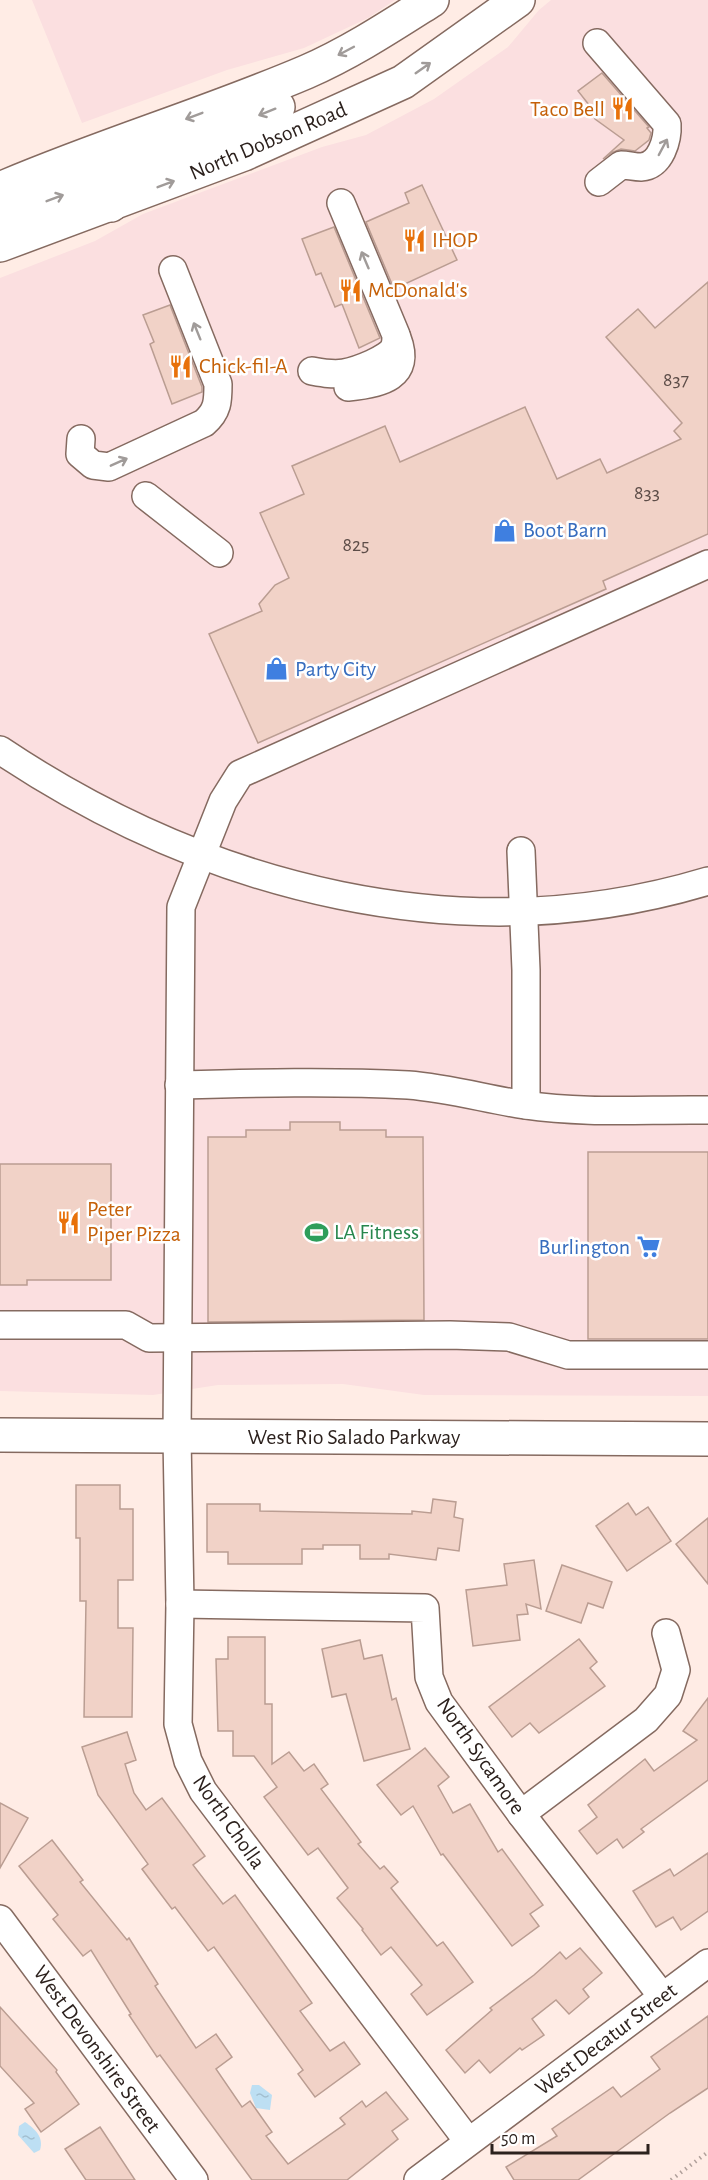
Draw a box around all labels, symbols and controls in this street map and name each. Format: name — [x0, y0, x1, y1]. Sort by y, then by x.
one-way arrow — [337, 46, 355, 57]
one-way arrow — [414, 62, 430, 74]
restaurant icon: Taco Bell — [610, 96, 636, 122]
street label: North Dobson Road — [186, 98, 350, 184]
place label: Taco Bell — [530, 98, 605, 120]
one-way arrow — [258, 107, 277, 118]
one-way arrow — [185, 111, 204, 122]
one-way arrow — [658, 138, 669, 156]
one-way arrow — [156, 178, 174, 189]
one-way arrow — [45, 192, 63, 203]
restaurant icon: IHOP — [401, 227, 427, 253]
place label: IHOP — [432, 229, 478, 251]
one-way arrow — [358, 252, 370, 270]
restaurant icon: McDonald's — [337, 277, 363, 303]
place label: McDonald's — [368, 279, 468, 301]
one-way arrow — [191, 322, 202, 341]
restaurant icon: Chick-fil-A — [168, 353, 194, 379]
place label: Chick-fil-A — [199, 355, 288, 377]
house number: 837 — [663, 370, 689, 390]
one-way arrow — [109, 456, 127, 467]
house number: 833 — [634, 483, 660, 503]
shop icon: Boot Barn — [492, 517, 518, 543]
place label: Boot Barn — [523, 519, 607, 541]
house number: 825 — [343, 535, 369, 555]
shop icon: Party City — [264, 656, 290, 682]
place label: Party City — [295, 658, 377, 680]
place label: Peter Piper Pizza — [87, 1198, 181, 1245]
restaurant icon: Peter Piper Pizza — [56, 1209, 82, 1235]
sports icon: LA Fitness — [303, 1219, 329, 1245]
place label: LA Fitness — [334, 1221, 419, 1243]
supermarket icon: Burlington — [635, 1234, 661, 1260]
place label: Burlington — [539, 1236, 630, 1258]
street label: West Rio Salado Parkway — [248, 1426, 461, 1448]
street label: North Sycamore — [433, 1694, 529, 1818]
street label: North Cholla — [189, 1771, 269, 1873]
street label: West Devonshire Street — [29, 1961, 165, 2137]
street label: West Decatur Street — [531, 1979, 681, 2099]
scale bar — [492, 2117, 648, 2155]
text: 50 m — [501, 2130, 535, 2148]

